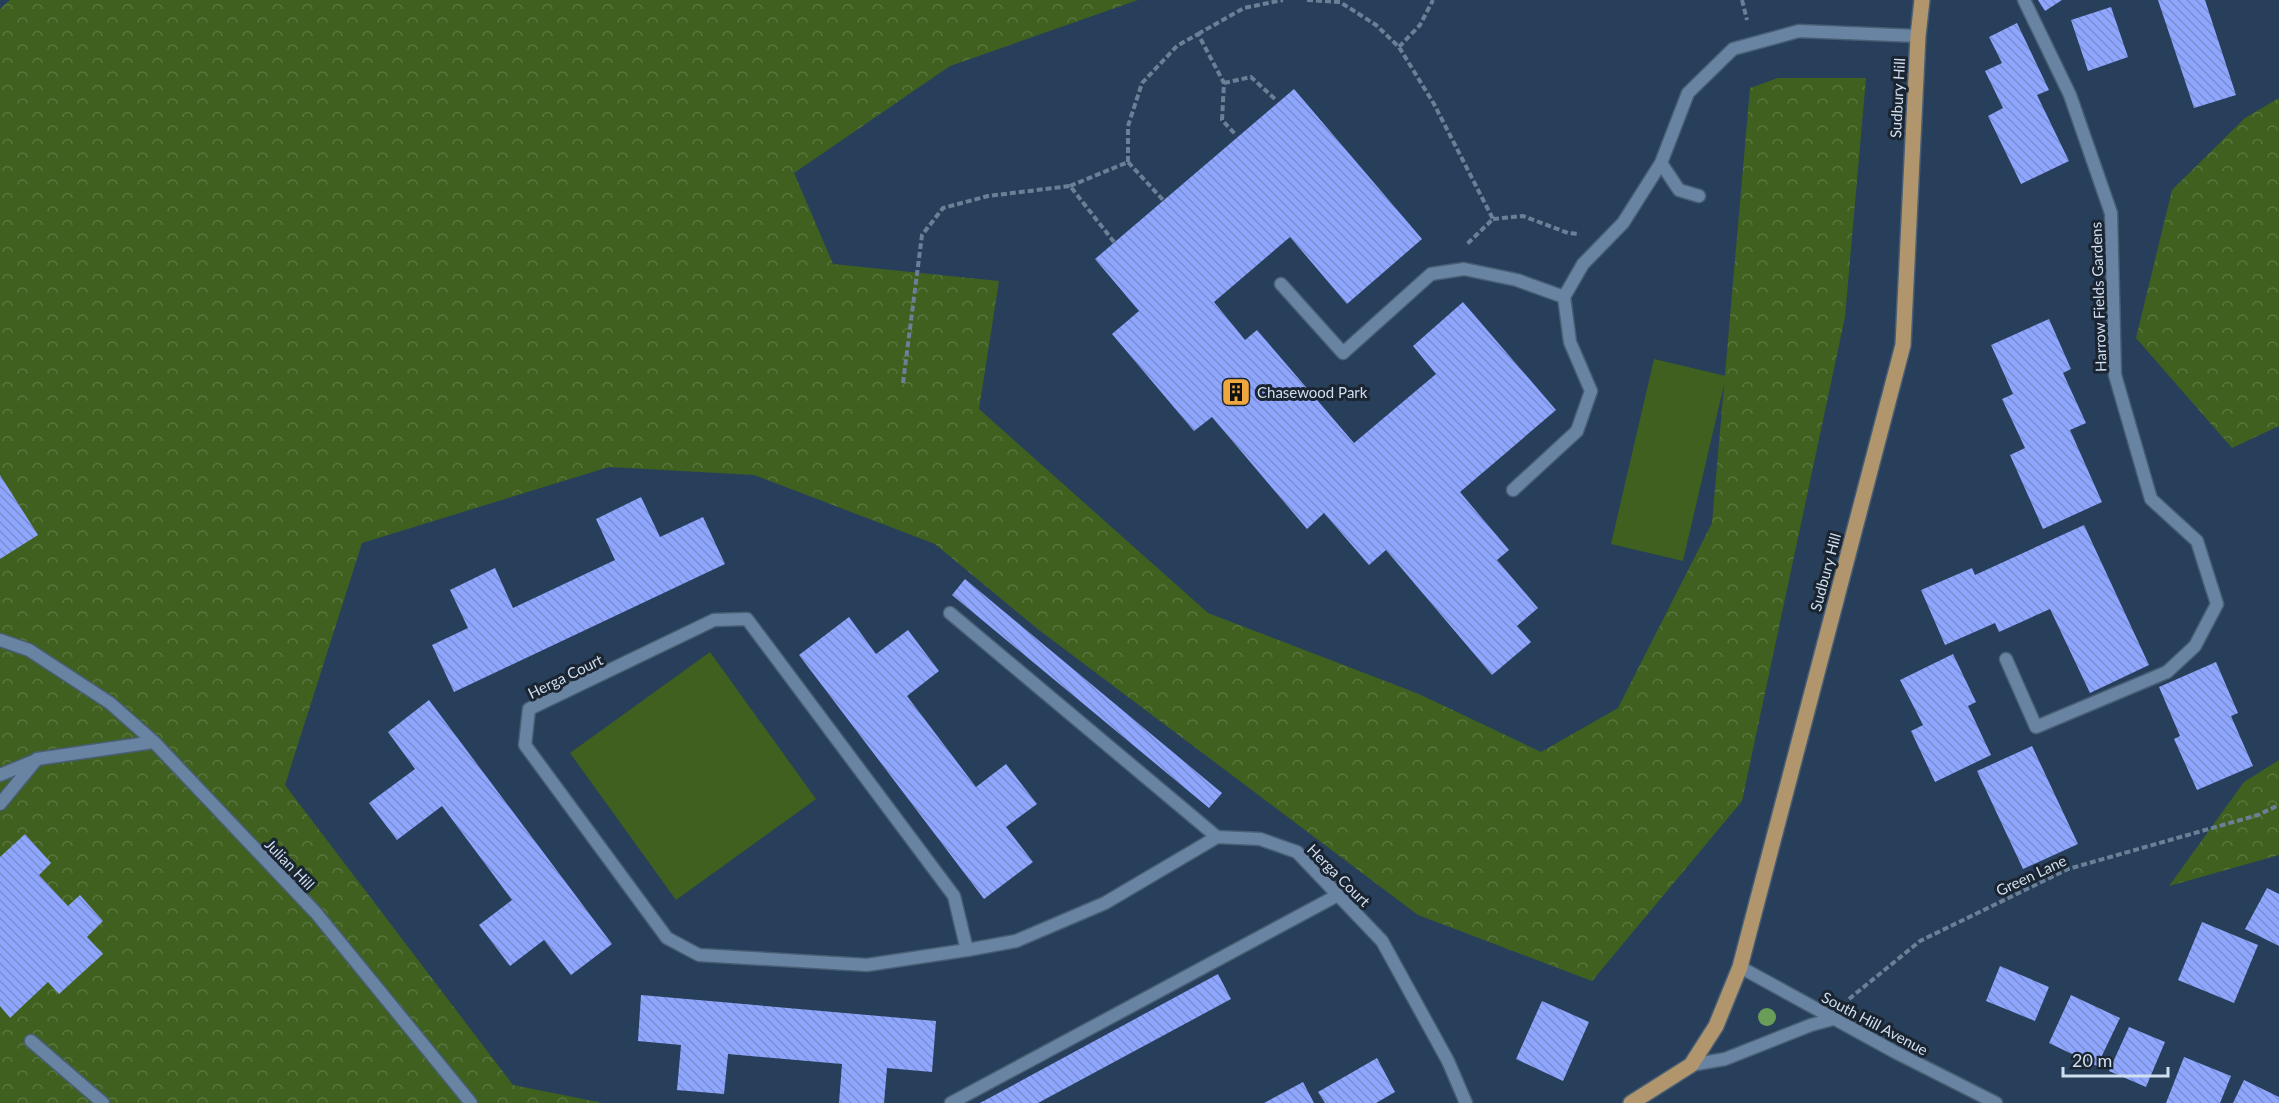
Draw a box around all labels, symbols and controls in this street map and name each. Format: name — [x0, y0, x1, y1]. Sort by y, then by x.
street label: Sudbury Hill — [1886, 57, 1908, 139]
street label: Harrow Fields Gardens — [2086, 222, 2110, 372]
building icon: Chasewood Park — [1220, 376, 1252, 408]
place label: Chasewood Park — [1257, 383, 1368, 401]
street label: Sudbury Hill — [1806, 531, 1844, 613]
street label: Herga Court — [525, 650, 606, 702]
street label: Julian Hill — [262, 835, 318, 893]
street label: Herga Court — [1304, 840, 1374, 910]
street label: Green Lane — [1993, 851, 2069, 899]
street label: South Hill Avenue — [1819, 987, 1931, 1059]
scale bar — [2063, 1040, 2168, 1078]
text: 20 m — [2072, 1049, 2112, 1071]

